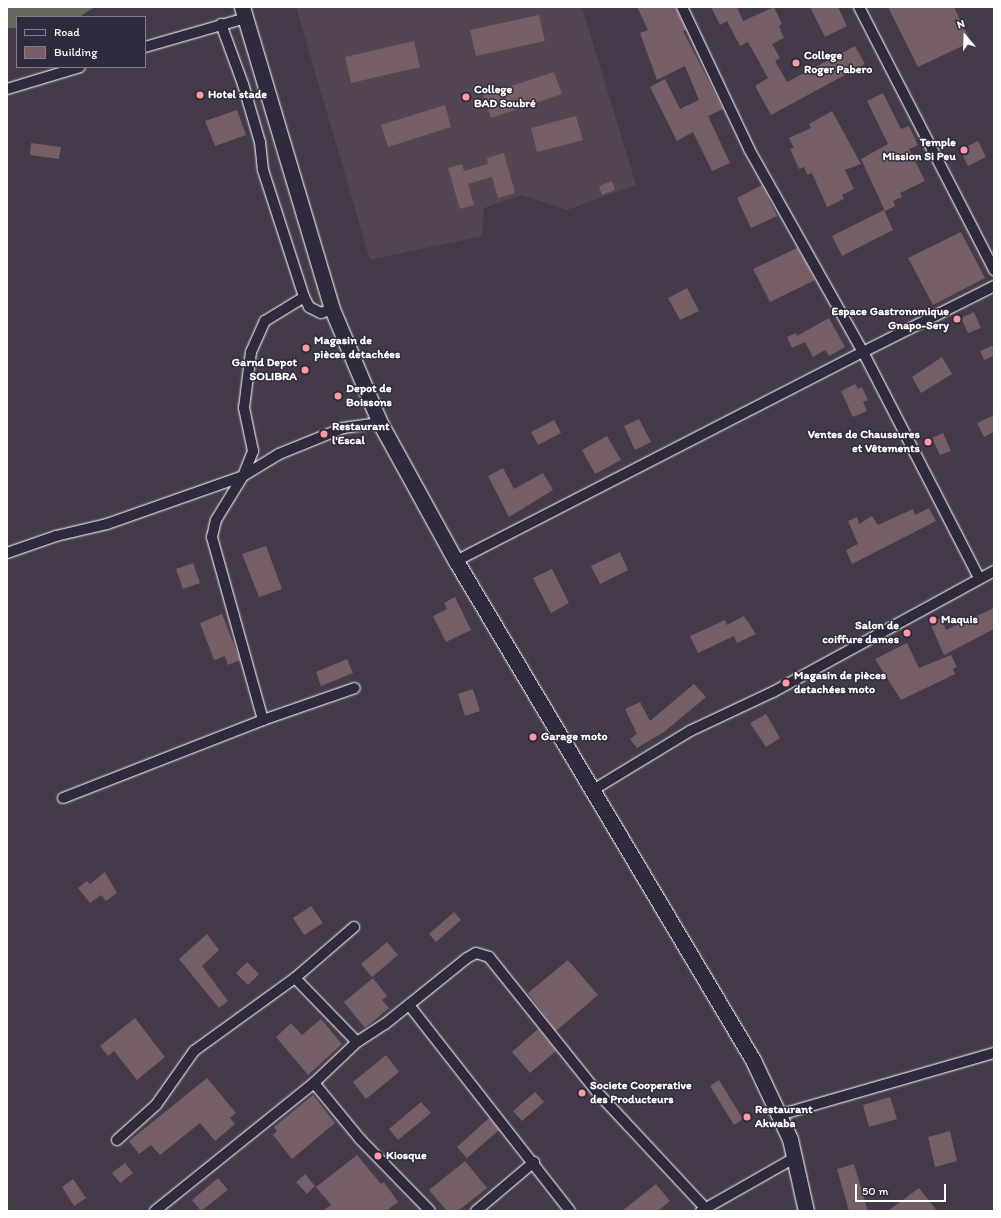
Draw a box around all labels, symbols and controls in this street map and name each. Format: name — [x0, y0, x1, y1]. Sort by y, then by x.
legend — [16, 16, 146, 68]
north arrow — [945, 16, 985, 56]
text: N — [955, 17, 967, 32]
text: Road — [54, 25, 80, 39]
text: Building — [54, 45, 97, 59]
place label: College Roger Pabero — [804, 49, 872, 77]
marker: College Roger Pabero — [791, 58, 801, 68]
place label: College BAD Soubré — [474, 83, 536, 111]
place label: Hotel stade — [208, 88, 267, 102]
marker: Hotel stade — [195, 90, 205, 100]
marker: College BAD Soubré — [461, 92, 471, 102]
place label: Temple Mission Si Peu — [883, 136, 956, 164]
marker: Temple Mission Si Peu — [959, 145, 969, 155]
place label: Espace Gastronomique Gnapo-Sery — [832, 305, 949, 333]
marker: Espace Gastronomique Gnapo-Sery — [952, 314, 962, 324]
place label: Magasin de pièces detachées — [314, 334, 400, 362]
marker: Magasin de pièces detachées — [301, 343, 311, 353]
place label: Garnd Depot SOLIBRA — [231, 356, 297, 384]
marker: Garnd Depot SOLIBRA — [300, 365, 310, 375]
place label: Depot de Boissons — [346, 382, 392, 410]
marker: Depot de Boissons — [333, 391, 343, 401]
place label: Restaurant l'Escal — [332, 420, 390, 448]
place label: Ventes de Chaussures et Vêtements — [807, 428, 920, 456]
marker: Restaurant l'Escal — [319, 429, 329, 439]
marker: Ventes de Chaussures et Vêtements — [923, 437, 933, 447]
place label: Maquis — [941, 613, 978, 627]
marker: Maquis — [928, 615, 938, 625]
place label: Salon de coiffure dames — [822, 619, 899, 647]
marker: Salon de coiffure dames — [902, 628, 912, 638]
place label: Magasin de pièces detachées moto — [794, 669, 886, 697]
marker: Magasin de pièces detachées moto — [781, 678, 791, 688]
place label: Garage moto — [541, 730, 608, 744]
marker: Garage moto — [528, 732, 538, 742]
place label: Societe Cooperative des Producteurs — [590, 1079, 692, 1107]
marker: Societe Cooperative des Producteurs — [577, 1088, 587, 1098]
place label: Restaurant Akwaba — [755, 1103, 813, 1131]
marker: Restaurant Akwaba — [742, 1112, 752, 1122]
place label: Kiosque — [386, 1149, 427, 1163]
marker: Kiosque — [373, 1151, 383, 1161]
scale bar — [857, 1176, 948, 1202]
text: 50 m — [862, 1184, 888, 1198]

